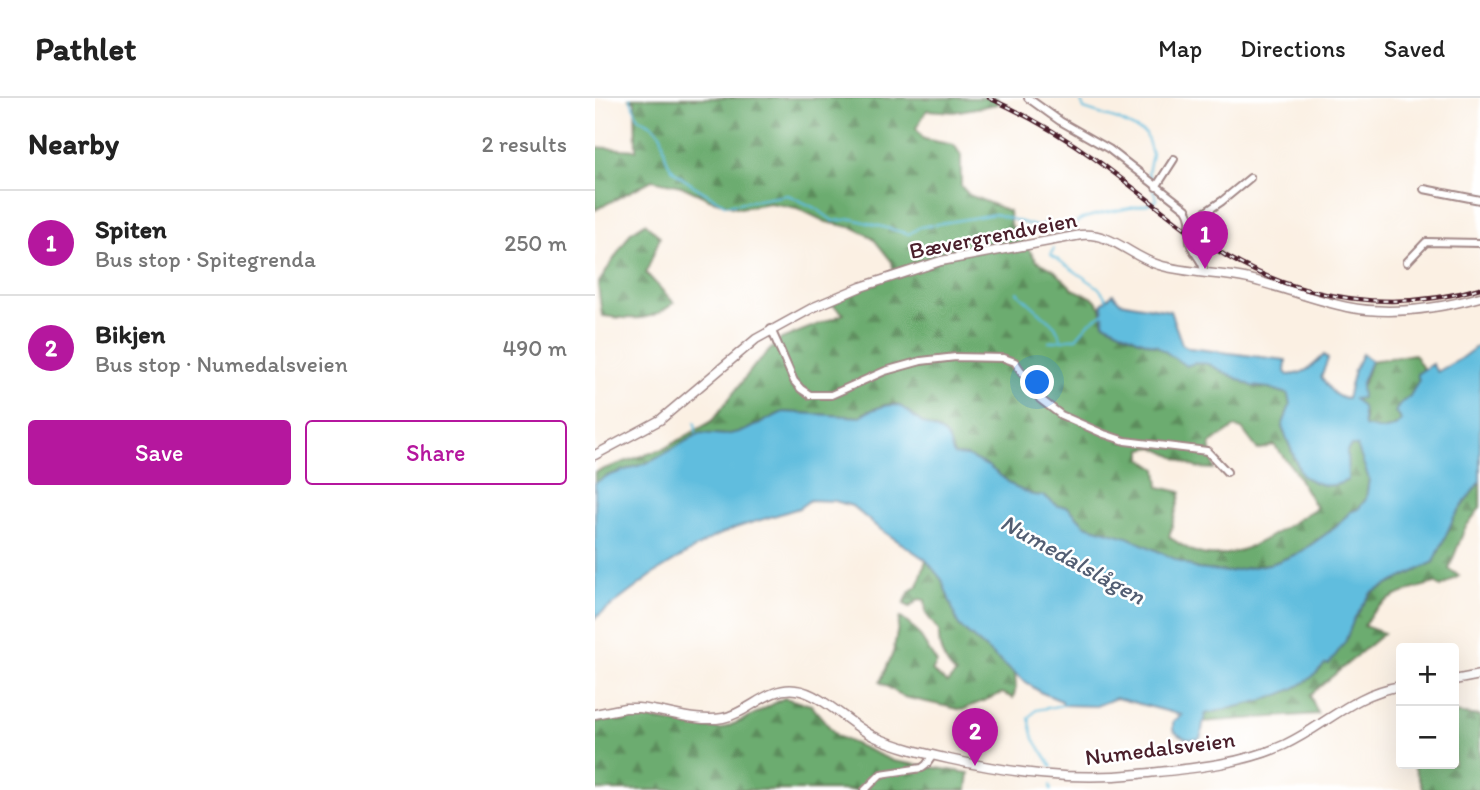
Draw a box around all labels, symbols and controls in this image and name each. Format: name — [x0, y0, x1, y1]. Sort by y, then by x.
text: Pathlet — [35, 29, 137, 68]
text: Map — [1158, 34, 1202, 63]
text: Directions — [1240, 34, 1346, 63]
text: Saved — [1384, 34, 1445, 63]
text: Nearby — [28, 125, 119, 162]
text: 2 results — [481, 130, 567, 158]
street label: Bævergrendveien — [907, 205, 1079, 265]
pin: 1 — [1182, 211, 1228, 269]
text: Spiten — [95, 213, 167, 245]
text: 1 — [46, 229, 56, 257]
text: 250 m — [504, 229, 567, 257]
text: Bus stop · Spitegrenda — [95, 245, 316, 273]
text: Bikjen — [95, 318, 165, 350]
text: 2 — [45, 334, 57, 362]
text: 490 m — [502, 334, 567, 362]
text: Bus stop · Numedalsveien — [95, 350, 348, 378]
your location — [1020, 365, 1054, 399]
button: Save — [28, 420, 291, 485]
button: Share — [305, 420, 567, 485]
water label: Numedalslågen — [996, 507, 1151, 611]
map controls — [1396, 643, 1459, 769]
button: + — [1396, 643, 1459, 706]
button: − — [1396, 706, 1459, 769]
pin: 2 — [952, 708, 998, 766]
street label: Numedalsveien — [1083, 725, 1237, 771]

